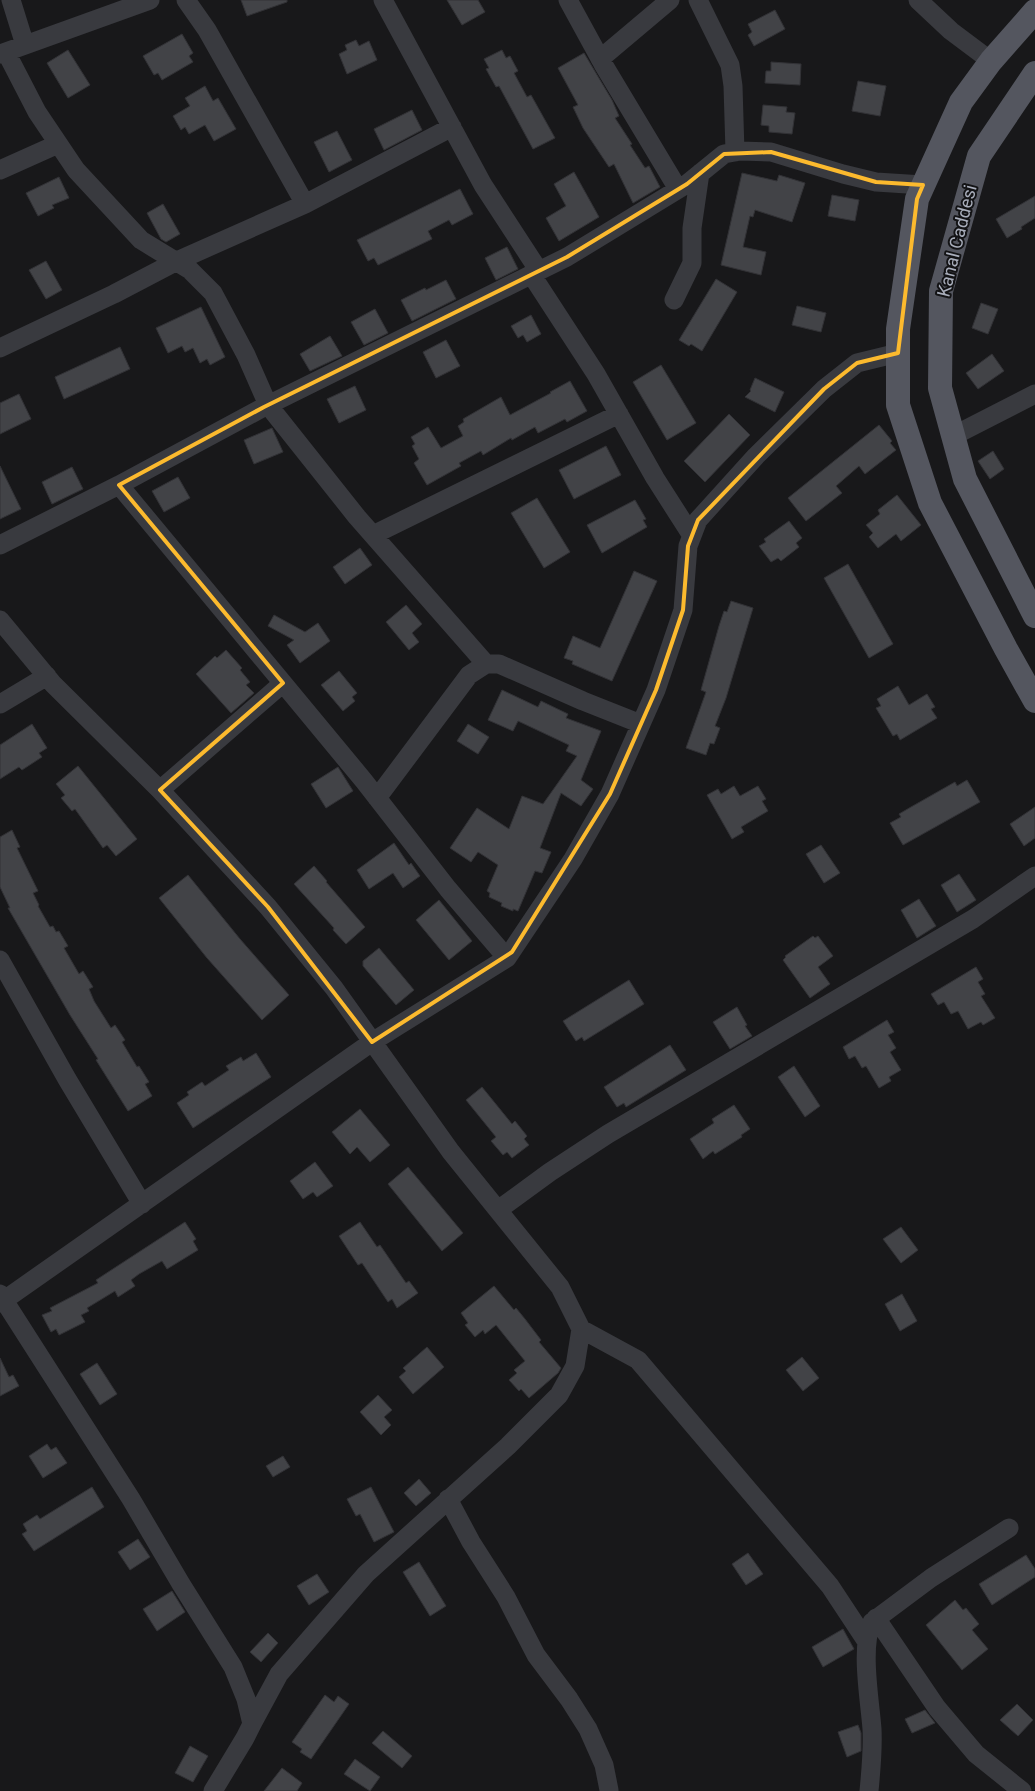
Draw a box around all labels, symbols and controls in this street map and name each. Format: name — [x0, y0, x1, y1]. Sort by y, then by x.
street label: Kanal Caddesi — [932, 183, 981, 299]

